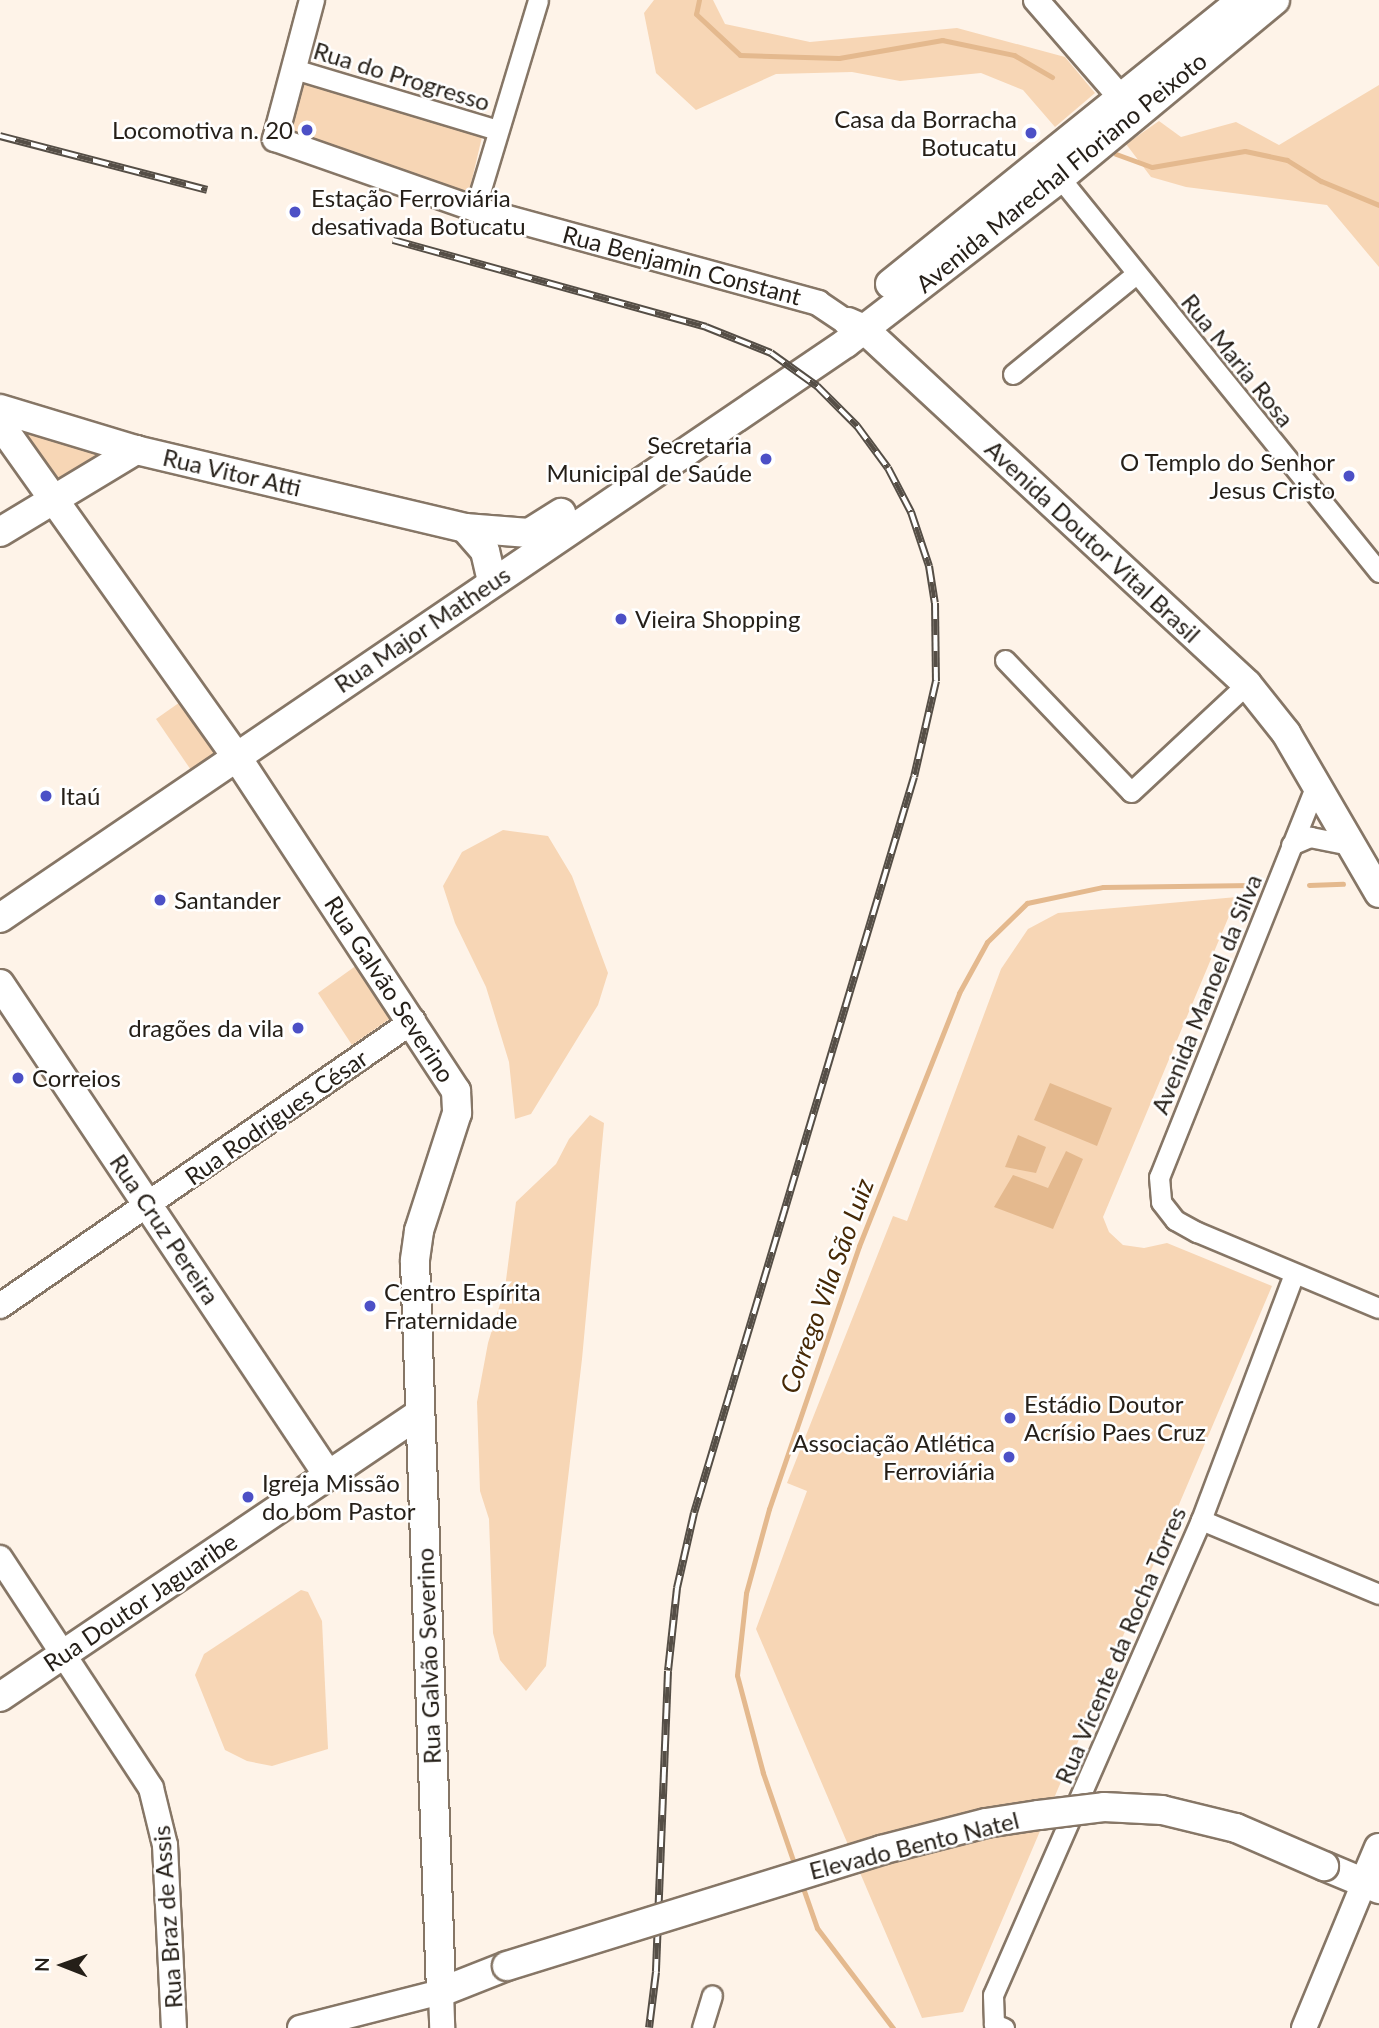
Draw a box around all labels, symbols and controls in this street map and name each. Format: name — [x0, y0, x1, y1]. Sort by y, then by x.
street label: Rua do Progresso — [310, 35, 494, 117]
street label: Avenida Marechal Floriano Peixoto — [910, 46, 1212, 298]
place label: Casa da Borracha Botucatu — [834, 105, 1017, 161]
place label: Locomotiva n. 20 — [112, 116, 293, 144]
marker: Locomotiva n. 20 — [299, 122, 315, 138]
marker: Casa da Borracha Botucatu — [1023, 125, 1039, 141]
place label: Estação Ferroviária desativada Botucatu — [311, 184, 526, 240]
marker: Estação Ferroviária desativada Botucatu — [285, 202, 305, 222]
street label: Rua Benjamin Constant — [560, 219, 804, 311]
street label: Rua Maria Rosa — [1176, 288, 1300, 432]
place label: Secretaria Municipal de Saúde — [546, 431, 752, 487]
street label: Avenida Doutor Vital Brasil — [979, 433, 1207, 649]
street label: Rua Vitor Atti — [159, 442, 305, 502]
place label: O Templo do Senhor Jesus Cristo — [1119, 448, 1335, 504]
marker: Secretaria Municipal de Saúde — [758, 451, 774, 467]
marker: O Templo do Senhor Jesus Cristo — [1341, 468, 1357, 484]
street label: Rua Major Matheus — [328, 559, 516, 699]
place label: Vieira Shopping — [635, 605, 800, 633]
marker: Vieira Shopping — [613, 611, 629, 627]
place label: Itaú — [60, 782, 100, 810]
marker: Itaú — [38, 788, 54, 804]
street label: Avenida Manoel da Silva — [1145, 870, 1267, 1118]
place label: Santander — [174, 886, 281, 914]
street label: Rua Galvão Severino — [319, 890, 461, 1088]
marker: Santander — [152, 892, 168, 908]
place label: dragões da vila — [128, 1014, 284, 1042]
marker: dragões da vila — [290, 1020, 306, 1036]
street label: Rua Rodrigues César — [179, 1043, 373, 1191]
place label: Correios — [32, 1064, 121, 1092]
marker: Correios — [10, 1070, 26, 1086]
street label: Rua Cruz Pereira — [104, 1149, 226, 1309]
water label: Corrego Vila São Luiz — [774, 1174, 880, 1398]
place label: Centro Espírita Fraternidade — [384, 1278, 541, 1334]
marker: Centro Espírita Fraternidade — [362, 1298, 378, 1314]
place label: Estádio Doutor Acrísio Paes Cruz — [1024, 1390, 1206, 1446]
marker: Estádio Doutor Acrísio Paes Cruz — [1002, 1410, 1018, 1426]
place label: Associação Atlética Ferroviária — [792, 1429, 995, 1485]
marker: Associação Atlética Ferroviária — [1001, 1449, 1017, 1465]
place label: Igreja Missão do bom Pastor — [262, 1469, 415, 1525]
marker: Igreja Missão do bom Pastor — [240, 1489, 256, 1505]
street label: Rua Vicente da Rocha Torres — [1048, 1501, 1192, 1789]
street label: Rua Doutor Jaguaribe — [37, 1526, 243, 1678]
street label: Rua Galvão Severino — [410, 1547, 446, 1765]
street label: Elevado Bento Natel — [806, 1805, 1022, 1885]
street label: Rua Braz de Assis — [146, 1824, 188, 2010]
north arrow — [28, 1930, 98, 2000]
text: N — [30, 1957, 53, 1972]

